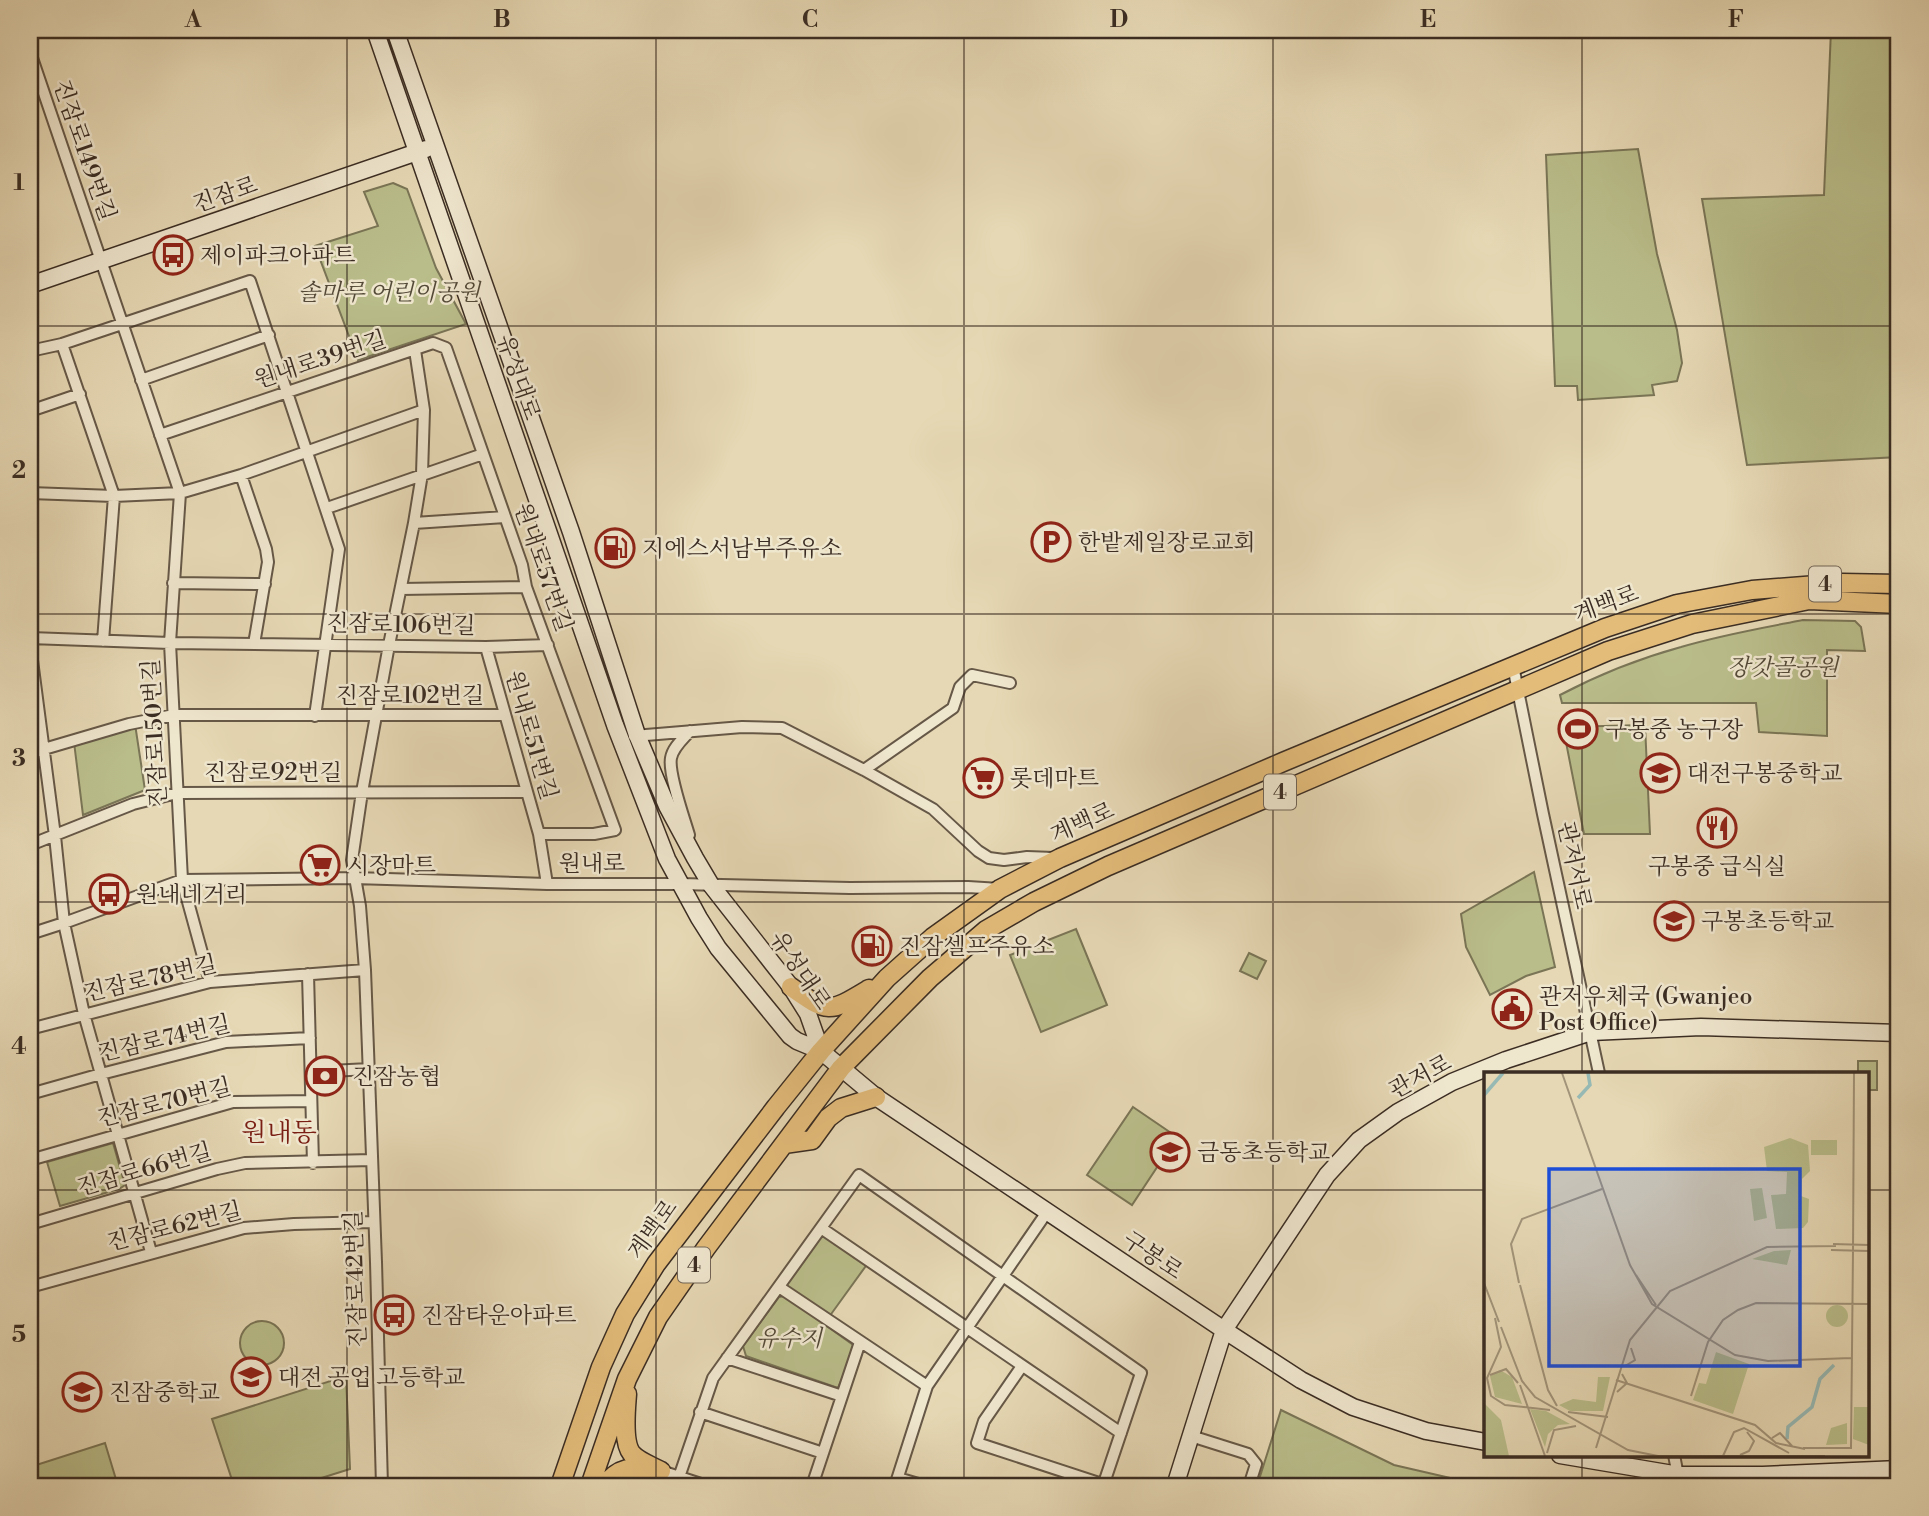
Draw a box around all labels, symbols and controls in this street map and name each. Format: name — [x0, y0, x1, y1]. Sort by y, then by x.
text: A — [184, 6, 202, 34]
text: B — [493, 6, 511, 34]
text: C — [802, 6, 818, 34]
text: D — [1110, 6, 1128, 34]
text: E — [1420, 6, 1436, 34]
text: F — [1728, 6, 1744, 34]
street label: 진잠로149번길 — [47, 76, 121, 225]
text: 1 — [13, 169, 25, 197]
street label: 진잠로 — [189, 171, 261, 219]
bus stop icon: 제이파크아파트 — [152, 234, 194, 276]
place label: 제이파크아파트 — [200, 242, 356, 270]
park label: 솔마루 어린이공원 — [298, 279, 482, 307]
street label: 원내로39번길 — [250, 325, 390, 395]
street label: 유성대로 — [490, 331, 546, 424]
text: 2 — [12, 457, 26, 485]
street label: 원내로57번길 — [508, 499, 578, 635]
parking icon: 한밭제일장로교회 — [1030, 521, 1072, 563]
fuel station icon: 지에스서남부주유소 — [594, 527, 636, 569]
place label: 한밭제일장로교회 — [1078, 529, 1256, 557]
place label: 지에스서남부주유소 — [642, 535, 842, 563]
road number: 4 — [1809, 566, 1841, 602]
street label: 계백로 — [1570, 579, 1642, 628]
street label: 진잠로106번길 — [326, 610, 476, 640]
park label: 장갓골공원 — [1727, 654, 1840, 682]
street label: 진잠로150번길 — [137, 658, 173, 808]
street label: 원내로51번길 — [499, 667, 563, 803]
street label: 진잠로102번길 — [336, 682, 484, 710]
sports icon: 구봉중 농구장 — [1557, 708, 1599, 750]
place label: 구봉중 농구장 — [1605, 716, 1744, 744]
text: 3 — [12, 745, 26, 773]
school or university icon: 대전구봉중학교 — [1639, 752, 1681, 794]
supermarket icon: 롯데마트 — [962, 757, 1004, 799]
street label: 진잠로92번길 — [204, 759, 342, 787]
place label: 대전구봉중학교 — [1687, 760, 1843, 788]
place label: 롯데마트 — [1010, 765, 1099, 793]
road number: 4 — [1264, 774, 1296, 810]
street label: 계백로 — [1046, 797, 1119, 849]
restaurant icon: 구봉중 급식실 — [1696, 807, 1738, 849]
street label: 관저서로 — [1551, 819, 1597, 912]
supermarket icon: 시장마트 — [299, 844, 341, 886]
street label: 원내로 — [559, 850, 625, 878]
place label: 시장마트 — [347, 852, 436, 880]
place label: 구봉중 급식실 — [1648, 853, 1786, 881]
bus stop icon: 원내네거리 — [88, 873, 130, 915]
place label: 원내네거리 — [136, 881, 247, 909]
school or university icon: 구봉초등학교 — [1653, 900, 1695, 942]
place label: 구봉초등학교 — [1701, 908, 1834, 936]
fuel station icon: 진잠셀프주유소 — [851, 925, 893, 967]
street label: 유성대로 — [764, 926, 837, 1015]
place label: 진잠셀프주유소 — [899, 933, 1055, 961]
street label: 진잠로78번길 — [81, 950, 220, 1008]
place label: 관저우체국 (Gwanjeo Post Office) — [1539, 983, 1752, 1037]
public building icon: 관저우체국 (Gwanjeo Post Office) — [1491, 988, 1533, 1030]
street label: 진잠로74번길 — [95, 1010, 233, 1068]
text: 4 — [11, 1033, 27, 1061]
street label: 관저로 — [1384, 1049, 1456, 1105]
bank icon: 진잠농협 — [304, 1055, 346, 1097]
place label: 진잠농협 — [352, 1063, 441, 1091]
inset map — [1484, 1072, 1870, 1456]
street label: 진잠로70번길 — [94, 1073, 234, 1133]
district label: 원내동 — [241, 1117, 317, 1149]
school or university icon: 금동초등학교 — [1149, 1131, 1191, 1173]
street label: 진잠로66번길 — [74, 1137, 215, 1203]
place label: 금동초등학교 — [1197, 1139, 1330, 1167]
street label: 계백로 — [622, 1194, 684, 1265]
street label: 진잠로62번길 — [104, 1197, 245, 1257]
street label: 진잠로42번길 — [340, 1210, 372, 1348]
street label: 구봉로 — [1117, 1226, 1188, 1286]
road number: 4 — [678, 1248, 710, 1282]
bus stop icon: 진잠타운아파트 — [373, 1294, 415, 1336]
place label: 진잠타운아파트 — [421, 1302, 577, 1330]
text: 5 — [12, 1321, 26, 1349]
park label: 유수지 — [756, 1325, 824, 1353]
school or university icon: 대전 공업 고등학교 — [230, 1356, 272, 1398]
place label: 대전 공업 고등학교 — [278, 1364, 465, 1392]
school or university icon: 진잠중학교 — [61, 1371, 103, 1413]
place label: 진잠중학교 — [109, 1379, 220, 1407]

